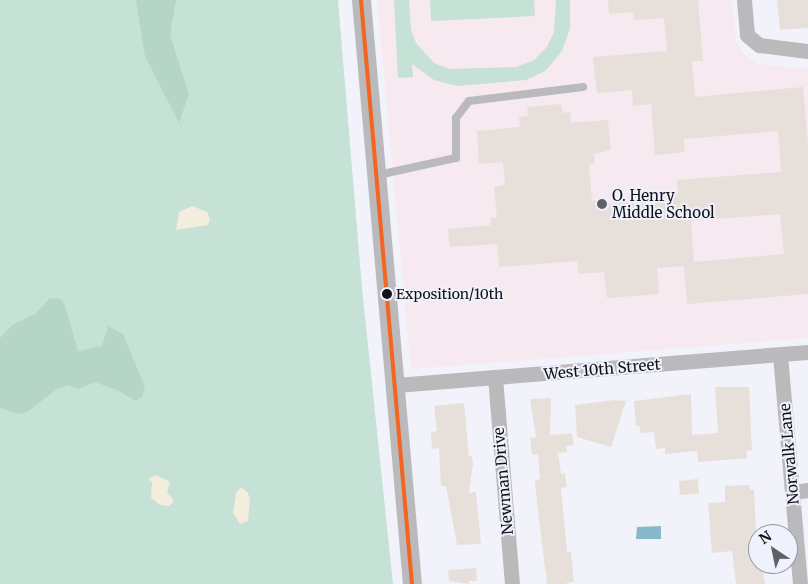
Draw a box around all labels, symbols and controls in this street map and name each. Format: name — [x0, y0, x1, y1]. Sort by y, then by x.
place label: O. Henry Middle School — [612, 186, 715, 221]
marker: O. Henry Middle School — [596, 198, 608, 210]
place label: Exposition/10th — [396, 286, 503, 302]
marker: Exposition/10th — [382, 289, 392, 299]
street label: West 10th Street — [543, 355, 661, 383]
street label: Norwalk Lane — [776, 403, 802, 505]
street label: Newman Drive — [489, 427, 517, 535]
north arrow — [748, 524, 798, 574]
text: N — [756, 527, 775, 548]

